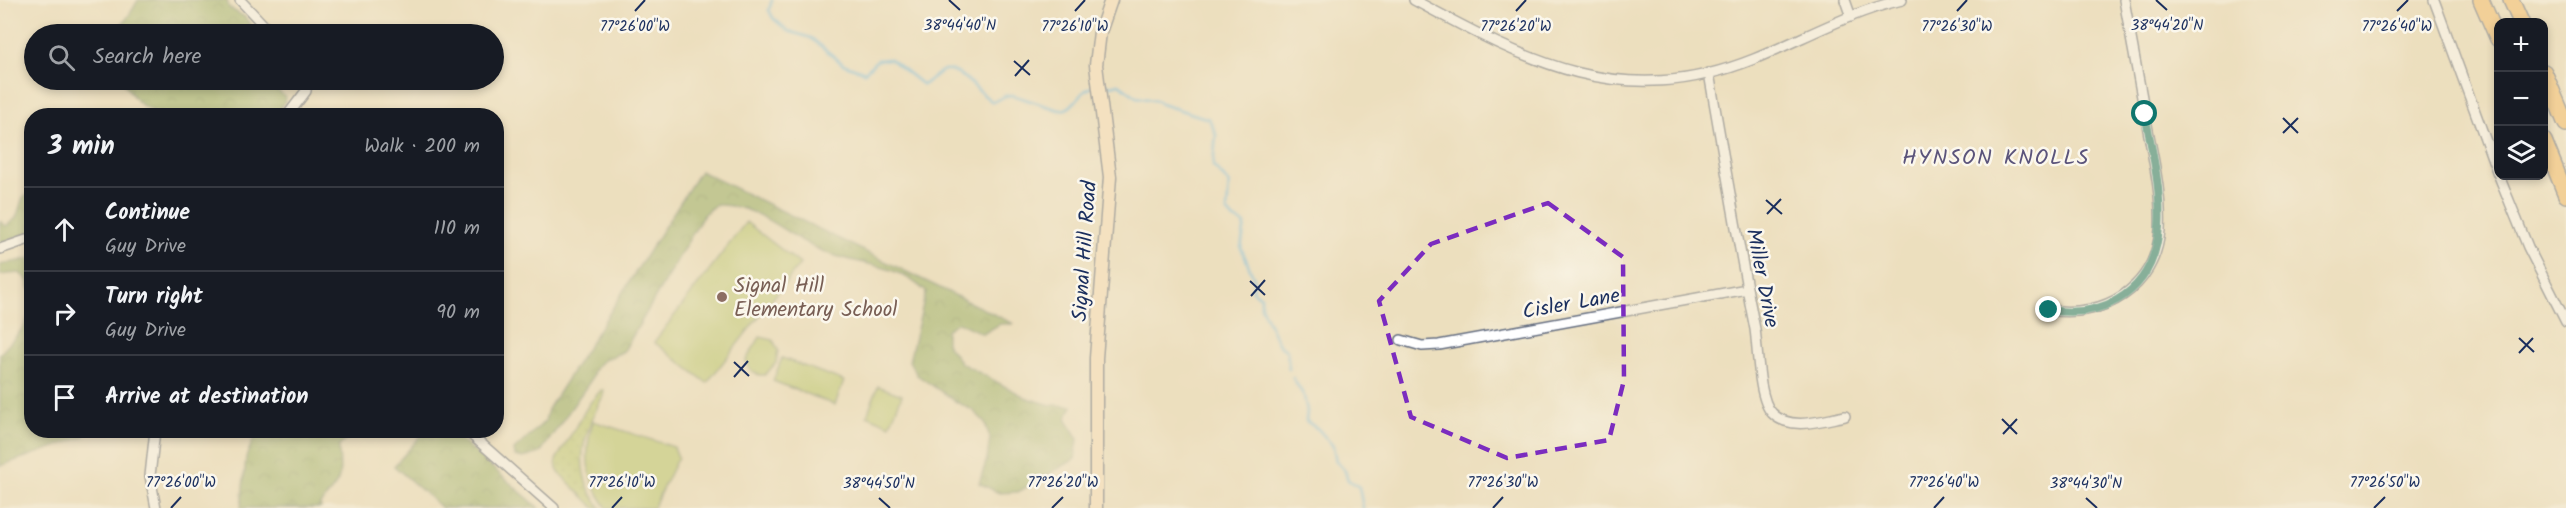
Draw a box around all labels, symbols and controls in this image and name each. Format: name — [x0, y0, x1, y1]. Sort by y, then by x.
text: 38°44'40"N — [924, 14, 996, 38]
text: 38°44'20"N — [2131, 14, 2203, 38]
text: 77°26'00"W — [600, 15, 670, 39]
text: 77°26'10"W — [1041, 15, 1109, 39]
text: 77°26'20"W — [1480, 15, 1552, 39]
text: 77°26'30"W — [1922, 15, 1993, 39]
text: 77°26'40"W — [2362, 15, 2433, 39]
map controls — [2494, 18, 2548, 180]
button: + — [2494, 18, 2548, 72]
search box — [24, 24, 504, 90]
text: Search here — [93, 40, 201, 75]
icon: search — [45, 41, 78, 74]
button: − — [2494, 72, 2548, 126]
route start — [2131, 100, 2157, 126]
text: 3 min — [48, 126, 115, 168]
button: layers — [2494, 126, 2548, 180]
text: Walk · 200 m — [364, 131, 480, 163]
district label: HYNSON KNOLLS — [1902, 141, 2090, 176]
street label: Signal Hill Road — [1064, 179, 1107, 322]
text: Continue — [105, 196, 190, 231]
icon: ahead — [48, 213, 81, 246]
text: 110 m — [434, 213, 480, 245]
street label: Miller Drive — [1736, 226, 1787, 331]
text: Guy Drive — [105, 231, 186, 263]
place label: Signal Hill Elementary School — [734, 270, 897, 327]
text: Turn right — [105, 280, 203, 315]
street label: Cisler Lane — [1520, 280, 1623, 329]
marker: Signal Hill Elementary School — [715, 290, 729, 304]
route end — [2035, 296, 2061, 322]
icon: right — [48, 297, 81, 330]
text: 90 m — [436, 297, 480, 329]
text: Guy Drive — [105, 315, 186, 347]
text: Arrive at destination — [105, 380, 308, 415]
icon: arrive — [48, 381, 81, 414]
text: 77°26'00"W — [146, 471, 216, 495]
text: 77°26'10"W — [588, 471, 656, 495]
text: 77°26'20"W — [1027, 471, 1099, 495]
text: 77°26'30"W — [1468, 471, 1539, 495]
text: 77°26'40"W — [1909, 471, 1980, 495]
text: 77°26'50"W — [2350, 471, 2420, 495]
text: 38°44'50"N — [843, 472, 915, 496]
text: 38°44'30"N — [2050, 472, 2122, 496]

